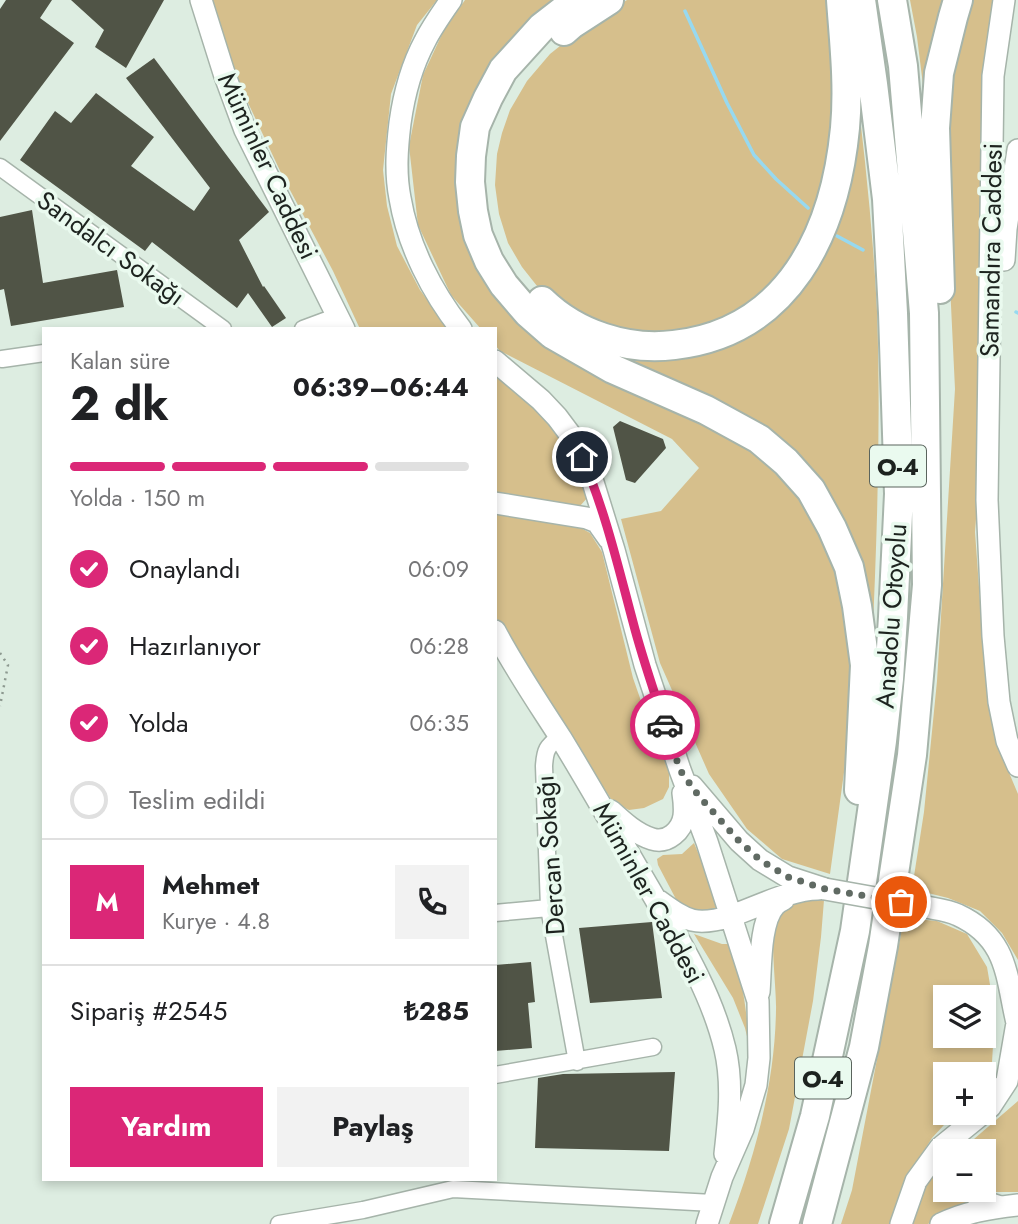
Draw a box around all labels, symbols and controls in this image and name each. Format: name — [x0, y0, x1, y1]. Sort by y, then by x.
street label: Müminler Caddesi — [208, 66, 328, 266]
street label: Samandıra Caddesi — [970, 142, 1012, 358]
street label: Sandalcı Sokağı — [29, 181, 193, 315]
text: Kalan süre — [70, 344, 170, 378]
text: 06:39–06:44 — [293, 368, 469, 406]
text: 2 dk — [70, 371, 169, 437]
pin — [552, 427, 612, 487]
icon: home — [563, 438, 601, 476]
road number: O-4 — [870, 446, 926, 486]
text: Yolda · 150 m — [70, 481, 205, 515]
street label: Anadolu Otoyolu — [866, 522, 916, 710]
icon: check — [70, 550, 108, 588]
text: Onaylandı — [129, 550, 241, 588]
text: 06:09 — [408, 552, 469, 586]
icon: check — [70, 627, 108, 665]
text: Hazırlanıyor — [129, 627, 261, 665]
text: 06:28 — [409, 629, 469, 663]
courier — [630, 690, 700, 760]
icon: check — [70, 704, 108, 742]
text: Yolda — [129, 704, 189, 742]
text: 06:35 — [410, 706, 469, 740]
icon: car — [646, 706, 684, 744]
street label: Dercan Sokağı — [525, 774, 575, 936]
text: Teslim edildi — [129, 781, 266, 819]
street label: Müminler Caddesi — [583, 795, 715, 991]
button: phone — [395, 865, 469, 939]
text: Mehmet — [162, 866, 259, 904]
pin — [871, 872, 931, 932]
text: M — [95, 883, 119, 921]
icon: bag — [882, 883, 920, 921]
text: Kurye · 4.8 — [162, 904, 270, 938]
map controls — [933, 985, 996, 1202]
button: layers — [933, 985, 996, 1048]
text: Sipariş #2545 — [70, 992, 227, 1030]
text: ₺285 — [404, 992, 469, 1030]
road number: O-4 — [795, 1058, 851, 1098]
button: + — [933, 1062, 996, 1125]
button: Yardım — [70, 1087, 263, 1167]
button: Paylaş — [277, 1087, 469, 1167]
button: − — [933, 1139, 996, 1202]

